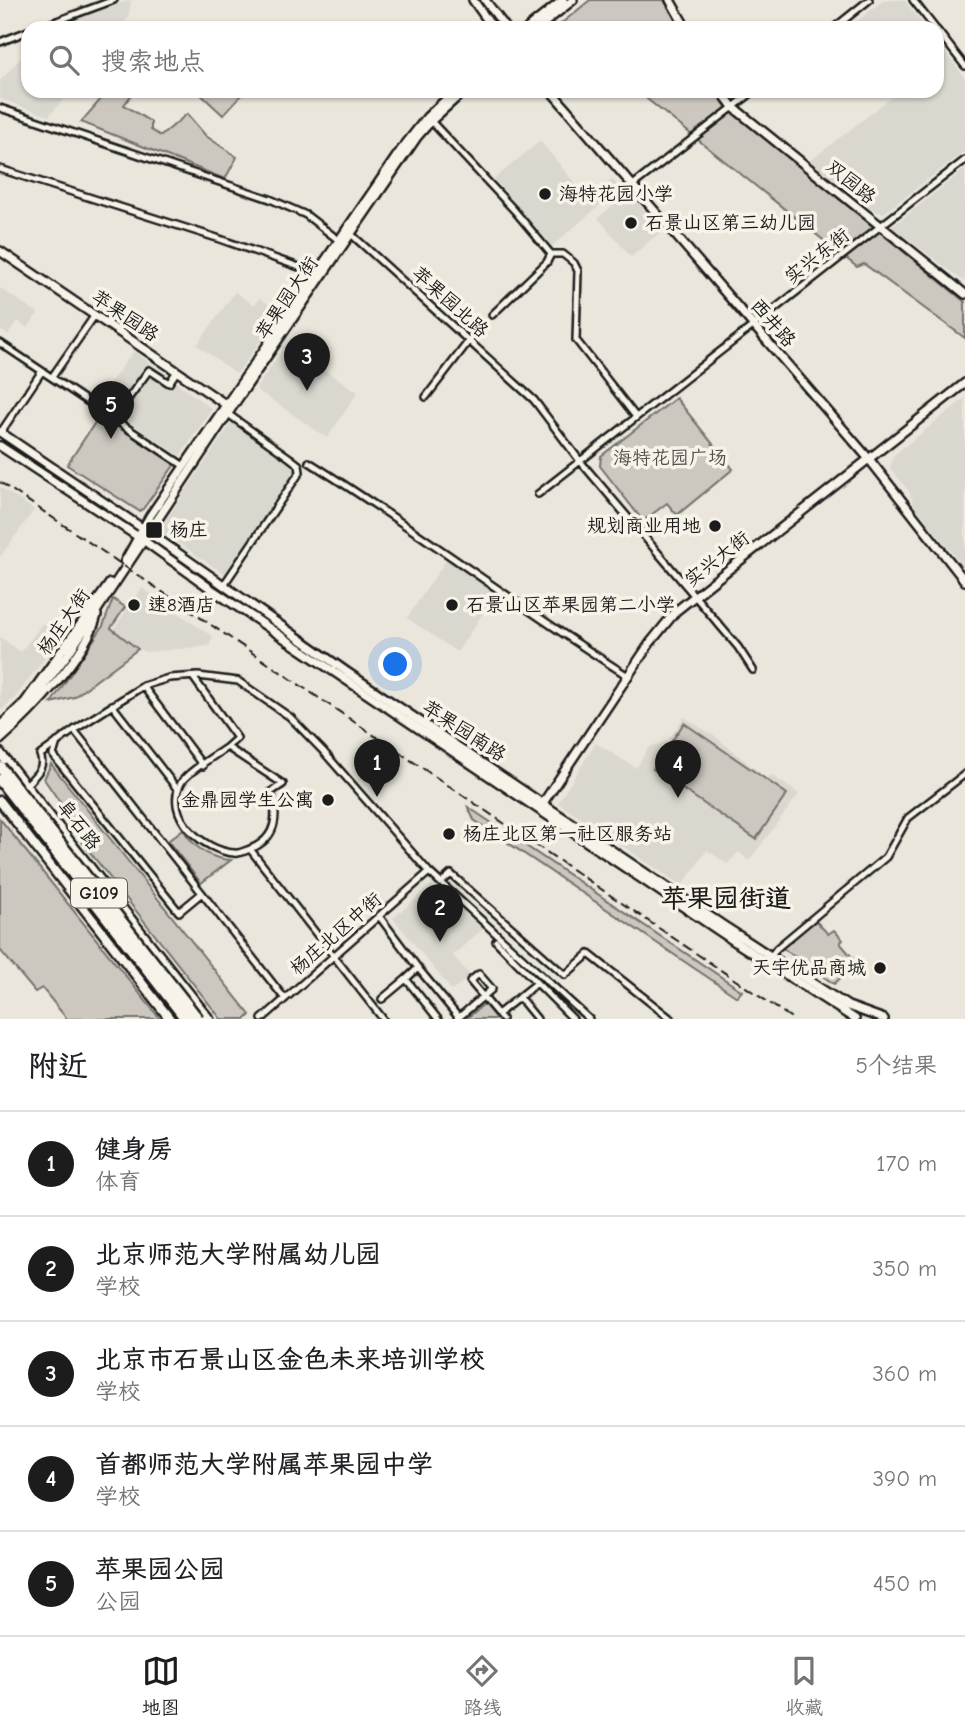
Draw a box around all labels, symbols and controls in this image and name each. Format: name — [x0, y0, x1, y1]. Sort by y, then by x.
search box — [21, 21, 944, 98]
icon: search — [45, 41, 83, 79]
text: 搜索地点 — [101, 47, 205, 77]
street label: 双园路 — [822, 156, 880, 208]
place label: 海特花园小学 — [559, 183, 673, 205]
marker: 海特花园小学 — [537, 186, 553, 202]
place label: 石景山区第三幼儿园 — [645, 212, 816, 234]
marker: 石景山区第三幼儿园 — [623, 215, 639, 231]
street label: 实兴东街 — [780, 224, 854, 288]
street label: 苹果园大街 — [251, 252, 323, 344]
street label: 苹果园北路 — [407, 262, 493, 342]
street label: 苹果园路 — [87, 286, 163, 346]
street label: 西井路 — [746, 294, 800, 352]
pin: 3 — [284, 333, 330, 391]
pin: 5 — [88, 381, 134, 439]
park label: 海特花园广场 — [613, 447, 727, 469]
place label: 规划商业用地 — [587, 515, 701, 537]
marker: 规划商业用地 — [707, 518, 723, 534]
place label: 杨庄 — [170, 519, 208, 541]
marker: 杨庄 — [144, 520, 164, 540]
street label: 实兴大街 — [680, 527, 754, 591]
street label: 杨庄大街 — [33, 585, 95, 659]
place label: 速8酒店 — [148, 594, 215, 616]
place label: 石景山区苹果园第二小学 — [466, 594, 675, 616]
marker: 速8酒店 — [126, 597, 142, 613]
marker: 石景山区苹果园第二小学 — [444, 597, 460, 613]
your location — [378, 647, 412, 681]
street label: 苹果园南路 — [418, 696, 510, 766]
pin: 1 — [354, 739, 400, 797]
pin: 4 — [655, 740, 701, 798]
place label: 金鼎园学生公寓 — [181, 789, 314, 811]
marker: 金鼎园学生公寓 — [320, 792, 336, 808]
street label: 阜石路 — [53, 796, 105, 854]
place label: 杨庄北区第一社区服务站 — [463, 823, 672, 845]
marker: 杨庄北区第一社区服务站 — [441, 826, 457, 842]
road number: G109 — [71, 878, 127, 908]
pin: 2 — [417, 884, 463, 942]
district label: 苹果园街道 — [661, 884, 791, 914]
street label: 杨庄北区中街 — [286, 888, 386, 980]
place label: 天宇优品商城 — [752, 957, 866, 979]
marker: 天宇优品商城 — [872, 960, 888, 976]
text: 附近 — [28, 1049, 88, 1084]
text: 5个结果 — [856, 1052, 937, 1079]
text: 健身房 — [95, 1135, 173, 1165]
text: 1 — [46, 1150, 56, 1177]
text: 170 m — [876, 1150, 937, 1177]
text: 体育 — [95, 1168, 141, 1195]
text: 北京师范大学附属幼儿园 — [95, 1240, 381, 1270]
text: 2 — [45, 1255, 57, 1282]
text: 350 m — [872, 1255, 937, 1282]
text: 学校 — [95, 1273, 141, 1300]
text: 北京市石景山区金色未来培训学校 — [95, 1345, 485, 1375]
text: 3 — [45, 1360, 57, 1387]
text: 360 m — [872, 1360, 937, 1387]
text: 学校 — [95, 1378, 141, 1405]
text: 首都师范大学附属苹果园中学 — [95, 1450, 433, 1480]
text: 4 — [46, 1465, 56, 1492]
text: 390 m — [872, 1465, 937, 1492]
text: 学校 — [95, 1483, 141, 1510]
text: 苹果园公园 — [95, 1555, 225, 1585]
text: 5 — [45, 1570, 57, 1597]
text: 450 m — [873, 1570, 937, 1597]
text: 公园 — [95, 1588, 141, 1615]
tab: 地图 — [142, 1652, 180, 1719]
tab: 路线 — [463, 1652, 501, 1719]
tab: 收藏 — [785, 1652, 823, 1719]

